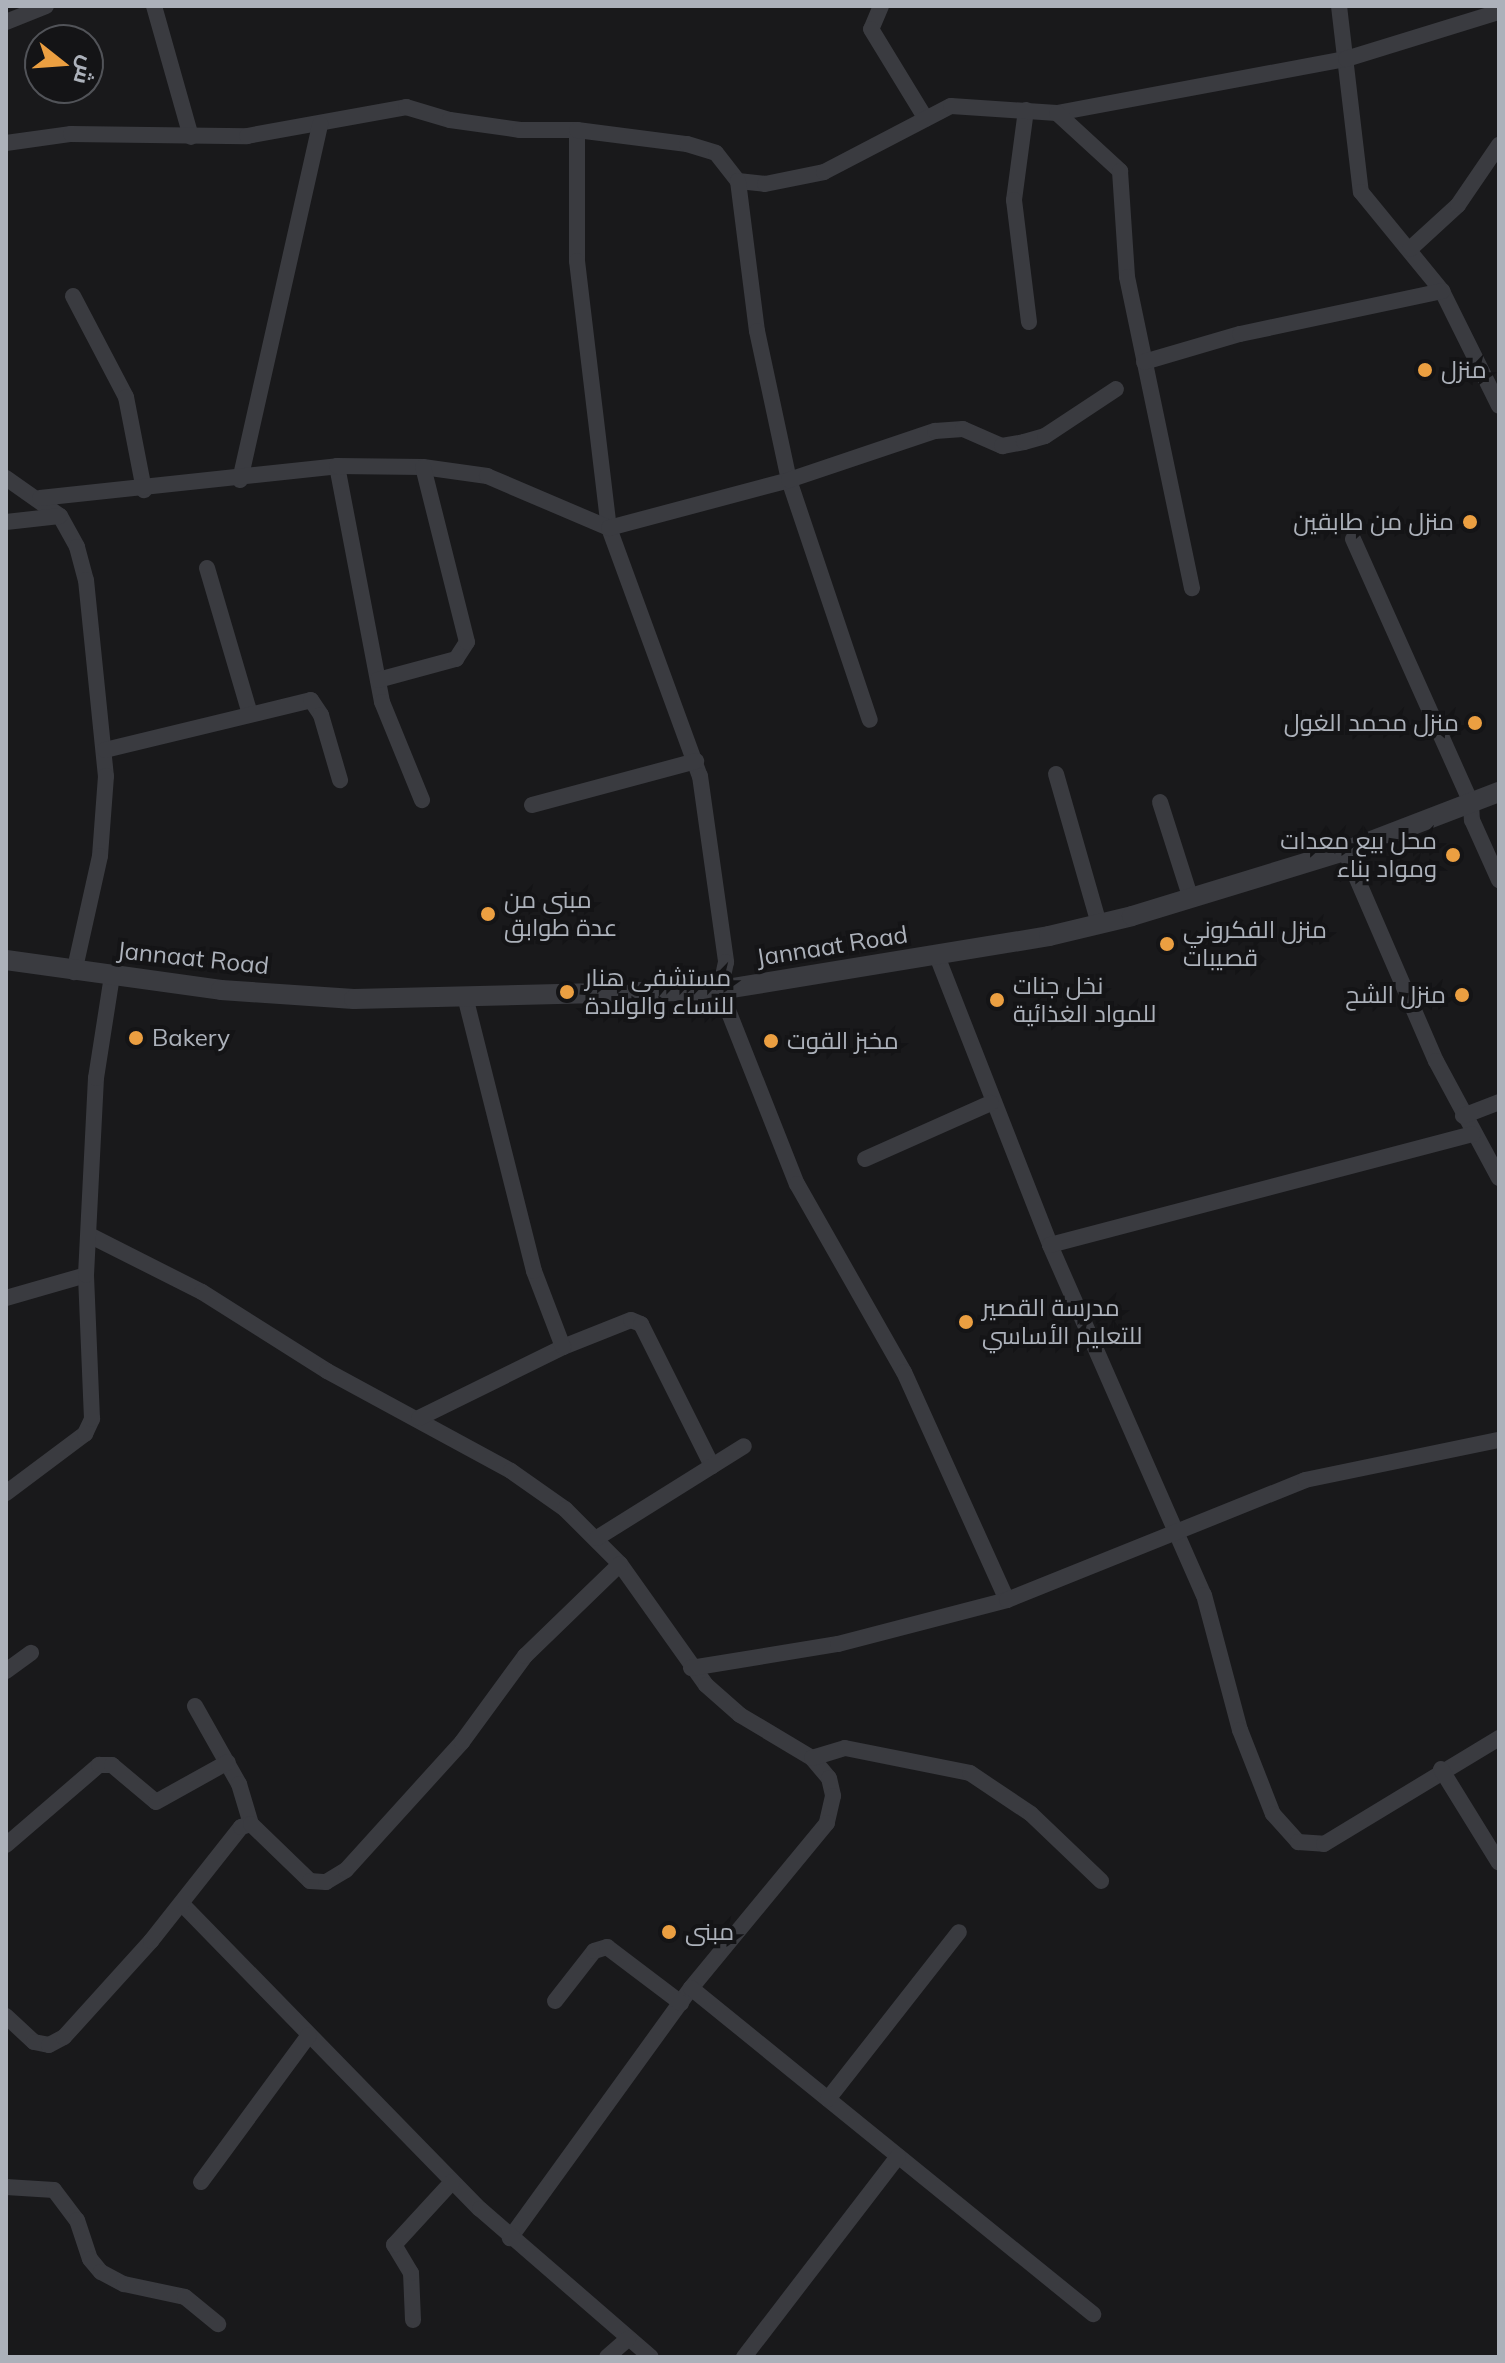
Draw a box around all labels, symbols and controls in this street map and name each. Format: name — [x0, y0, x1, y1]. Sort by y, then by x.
north arrow — [24, 24, 104, 104]
text: ش — [68, 53, 103, 88]
place label: منزل — [1441, 356, 1487, 384]
marker: منزل — [1416, 361, 1434, 379]
place label: منزل من طابقين — [1293, 508, 1454, 536]
marker: منزل من طابقين — [1461, 513, 1479, 531]
place label: منزل محمد الغول — [1284, 709, 1459, 737]
marker: منزل محمد الغول — [1466, 714, 1484, 732]
place label: محل بيع معدات ومواد بناء — [1280, 827, 1437, 883]
marker: محل بيع معدات ومواد بناء — [1444, 846, 1462, 864]
place label: مبنى من عدة طوابق — [504, 886, 617, 942]
marker: مبنى من عدة طوابق — [479, 905, 497, 923]
place label: منزل الفكروني قصيبات — [1183, 916, 1327, 972]
street label: Jannaat Road — [754, 920, 910, 972]
marker: منزل الفكروني قصيبات — [1158, 935, 1176, 953]
street label: Jannaat Road — [116, 936, 270, 980]
place label: مستشفى هنار للنساء والولادة — [585, 964, 734, 1020]
place label: نخل جنات للمواد الغذائية — [1013, 972, 1156, 1028]
marker: مستشفى هنار للنساء والولادة — [556, 981, 578, 1003]
place label: منزل الشح — [1345, 981, 1446, 1009]
marker: منزل الشح — [1453, 986, 1471, 1004]
marker: نخل جنات للمواد الغذائية — [988, 991, 1006, 1009]
place label: Bakery — [152, 1024, 230, 1052]
place label: مخبز القوت — [787, 1027, 899, 1055]
marker: Bakery — [127, 1029, 145, 1047]
marker: مخبز القوت — [762, 1032, 780, 1050]
place label: مدرسة القصير للتعليم الأساسي — [982, 1294, 1142, 1350]
marker: مدرسة القصير للتعليم الأساسي — [957, 1313, 975, 1331]
place label: مبنى — [685, 1918, 734, 1946]
marker: مبنى — [660, 1923, 678, 1941]

